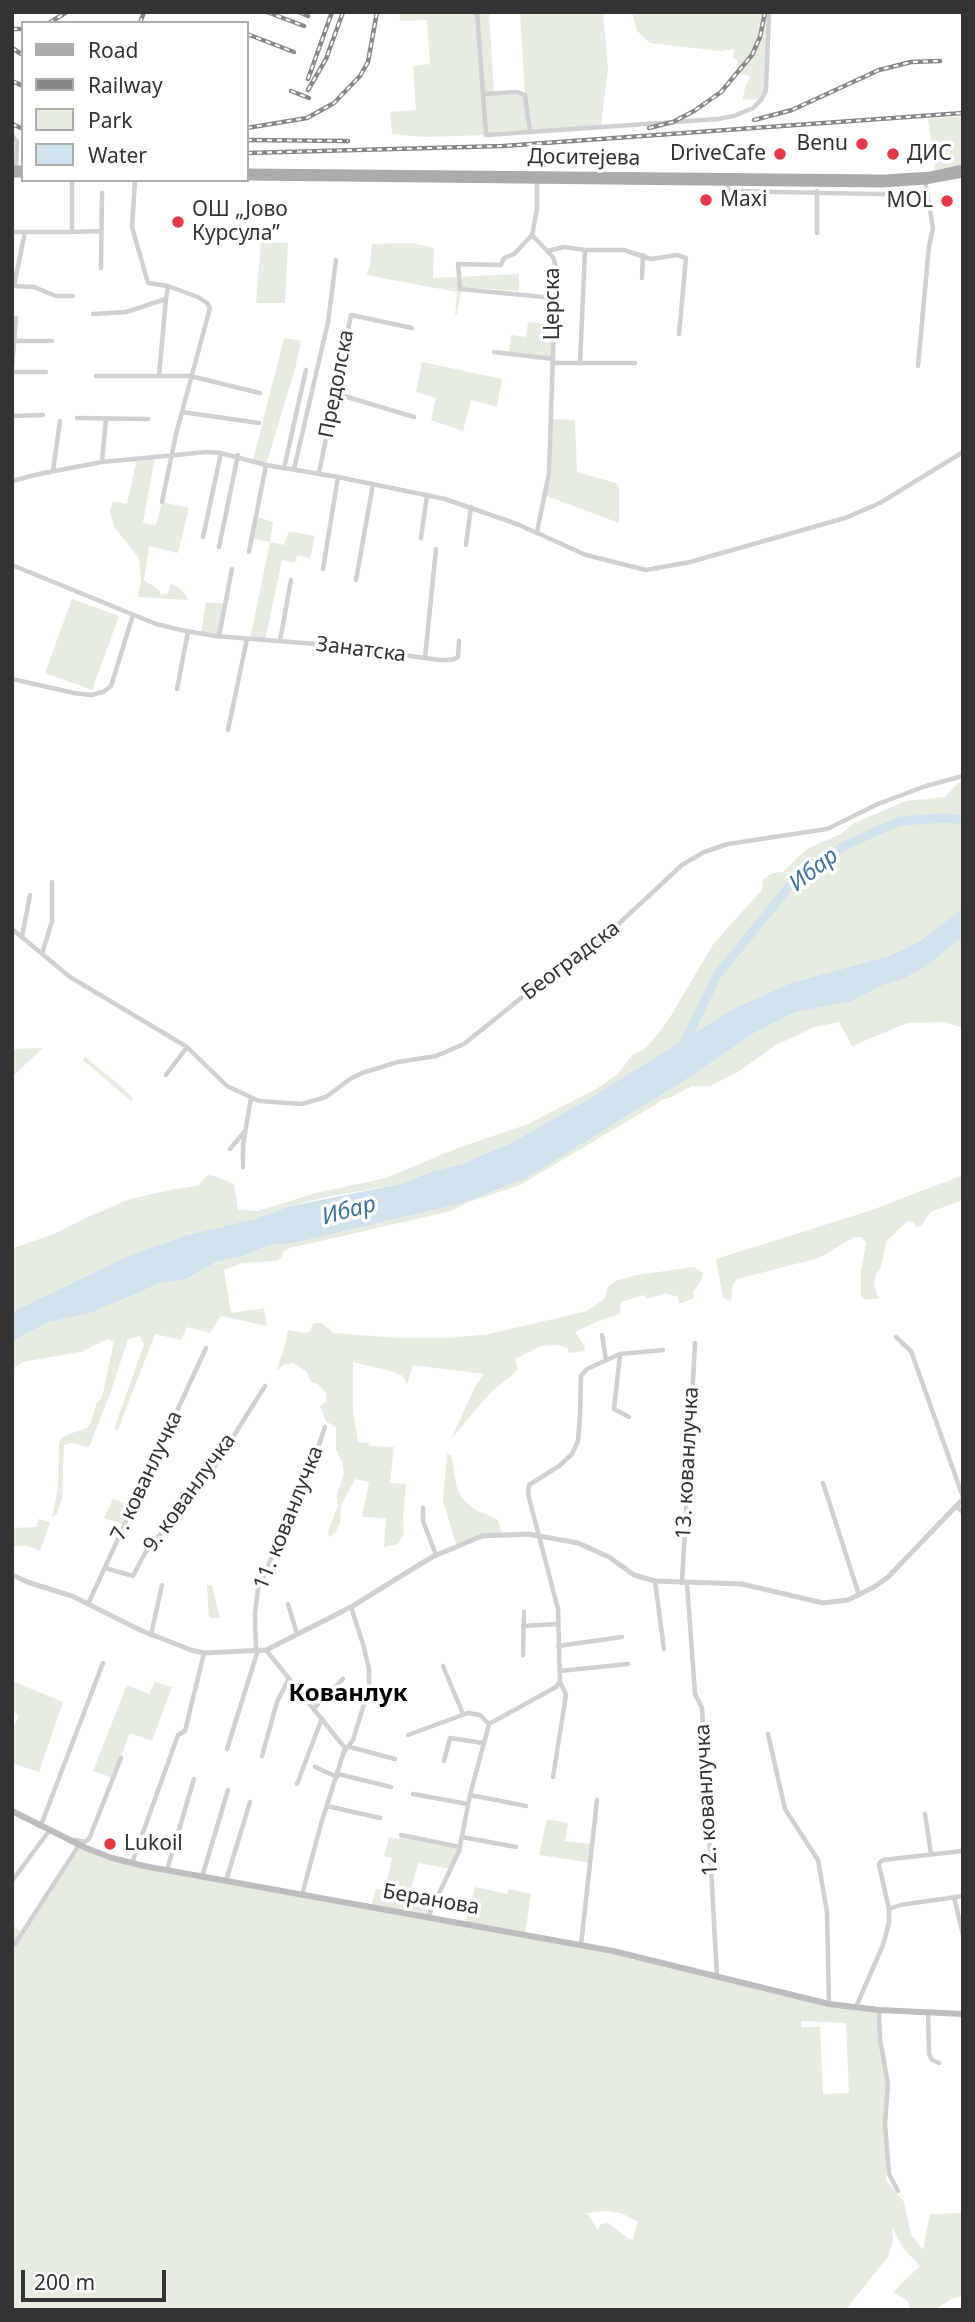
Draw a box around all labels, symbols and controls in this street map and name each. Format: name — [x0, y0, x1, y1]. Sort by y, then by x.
legend — [21, 21, 248, 182]
text: Road — [88, 36, 138, 64]
text: Railway — [88, 71, 163, 99]
text: Park — [88, 106, 132, 134]
place label: Benu — [797, 131, 848, 157]
marker: Benu — [854, 136, 870, 152]
text: Water — [88, 141, 147, 169]
place label: DriveCafe — [670, 141, 766, 167]
place label: ДИС — [907, 141, 952, 167]
street label: Доситејева — [527, 144, 641, 172]
marker: DriveCafe — [772, 146, 788, 162]
marker: ДИС — [885, 146, 901, 162]
place label: Maxi — [720, 187, 767, 213]
place label: MOL — [887, 188, 933, 214]
marker: Maxi — [698, 192, 714, 208]
marker: MOL — [939, 193, 955, 209]
place label: ОШ „Јово Курсула” — [192, 197, 288, 247]
marker: ОШ „Јово Курсула” — [170, 214, 186, 230]
street label: Церска — [540, 268, 566, 340]
street label: Предолска — [314, 328, 360, 440]
street label: Занатска — [315, 632, 407, 668]
water label: Ибар — [784, 842, 844, 898]
street label: Београдска — [517, 916, 625, 1006]
water label: Ибар — [319, 1191, 379, 1231]
street label: 13. кованлучка — [671, 1386, 705, 1540]
street label: 7. кованлучка — [106, 1407, 188, 1545]
street label: 9. кованлучка — [139, 1429, 241, 1557]
street label: 11. кованлучка — [249, 1443, 329, 1593]
district label: Кованлук — [289, 1680, 407, 1708]
street label: 12. кованлучка — [690, 1723, 724, 1877]
place label: Lukoil — [124, 1831, 183, 1857]
marker: Lukoil — [102, 1836, 118, 1852]
street label: Беранова — [381, 1879, 481, 1921]
scale bar — [24, 2256, 170, 2300]
text: 200 m — [34, 2268, 95, 2296]

